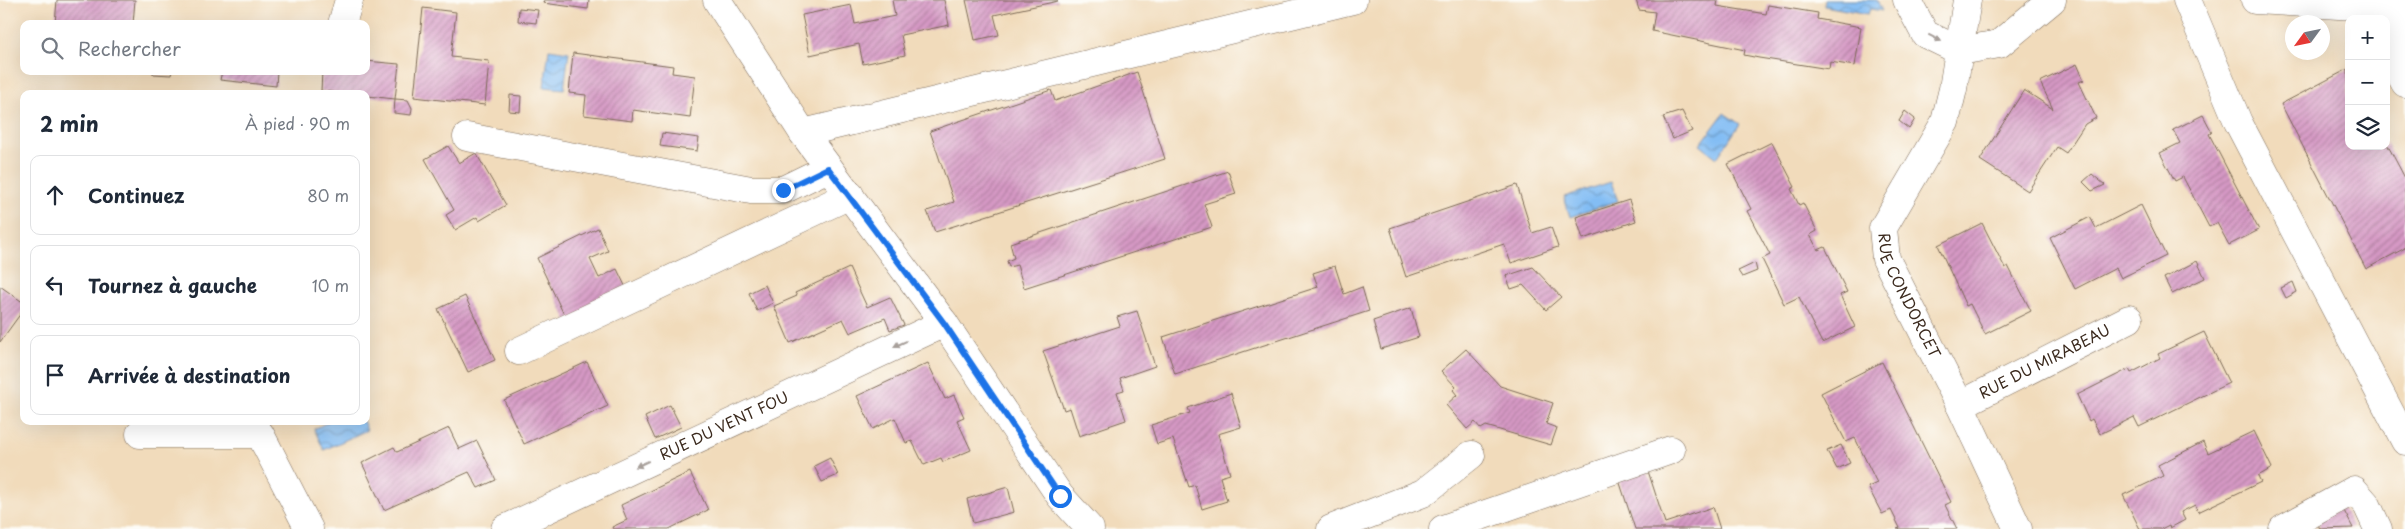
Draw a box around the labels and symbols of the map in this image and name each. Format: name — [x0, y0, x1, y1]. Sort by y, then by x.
north arrow — [2285, 15, 2330, 60]
one-way arrow — [1927, 34, 1942, 42]
route end — [772, 179, 795, 202]
street label: RUE CONDORCET — [1874, 232, 1948, 362]
street label: RUE DU MIRABEAU — [1974, 317, 2114, 404]
one-way arrow — [893, 340, 907, 348]
street label: RUE DU VENT FOU — [655, 385, 792, 465]
one-way arrow — [635, 461, 649, 469]
route start — [1049, 485, 1072, 508]

